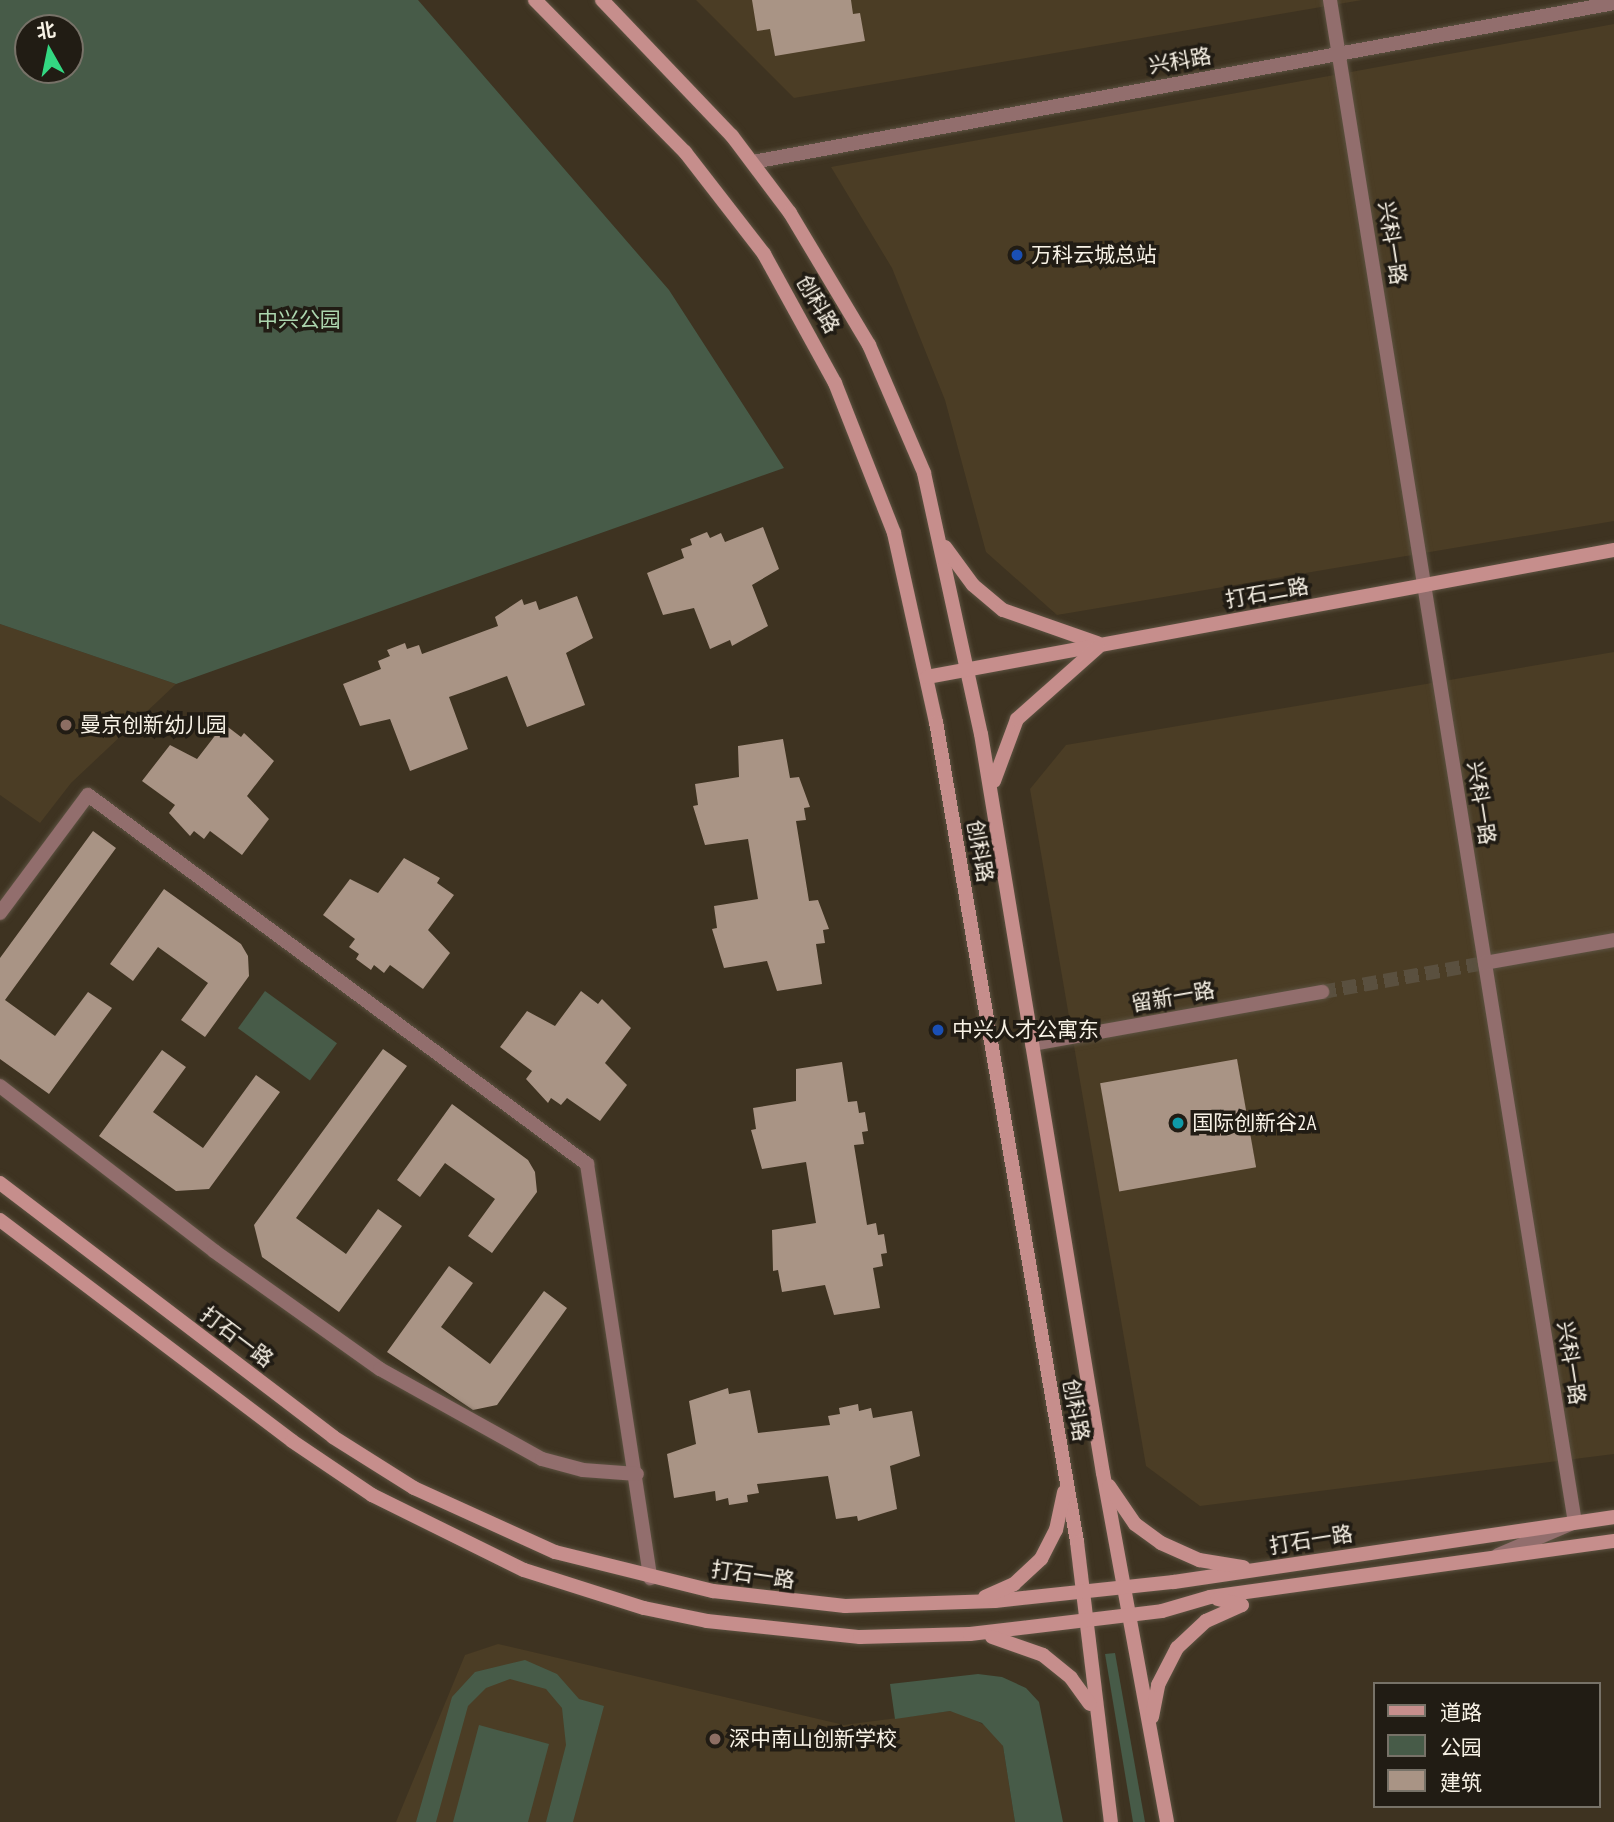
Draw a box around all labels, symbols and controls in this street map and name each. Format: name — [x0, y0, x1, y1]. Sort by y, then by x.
north arrow — [14, 14, 84, 84]
text: 北 — [35, 17, 57, 44]
street label: 兴科路 — [1147, 43, 1213, 79]
street label: 兴科一路 — [1373, 200, 1411, 286]
place label: 万科云城总站 — [1031, 242, 1157, 268]
marker: 万科云城总站 — [1009, 247, 1025, 263]
street label: 创科路 — [791, 270, 845, 338]
park label: 中兴公园 — [257, 307, 341, 333]
street label: 打石二路 — [1223, 573, 1311, 613]
place label: 曼京创新幼儿园 — [80, 712, 227, 738]
marker: 曼京创新幼儿园 — [58, 717, 74, 733]
street label: 兴科一路 — [1462, 760, 1500, 846]
street label: 创科路 — [962, 818, 998, 884]
street label: 留新一路 — [1129, 977, 1217, 1017]
place label: 中兴人才公寓东 — [952, 1017, 1099, 1043]
marker: 中兴人才公寓东 — [930, 1022, 946, 1038]
place label: 国际创新谷2A — [1192, 1110, 1316, 1136]
marker: 国际创新谷2A — [1170, 1115, 1186, 1131]
street label: 打石一路 — [196, 1302, 278, 1372]
street label: 兴科一路 — [1552, 1320, 1590, 1406]
street label: 创科路 — [1058, 1377, 1094, 1443]
street label: 打石一路 — [1268, 1521, 1354, 1559]
street label: 打石一路 — [710, 1557, 796, 1593]
legend — [1372, 1682, 1600, 1808]
text: 道路 — [1440, 1699, 1482, 1726]
place label: 深中南山创新学校 — [729, 1726, 897, 1752]
marker: 深中南山创新学校 — [707, 1731, 723, 1747]
text: 公园 — [1440, 1734, 1482, 1761]
text: 建筑 — [1440, 1769, 1482, 1796]

